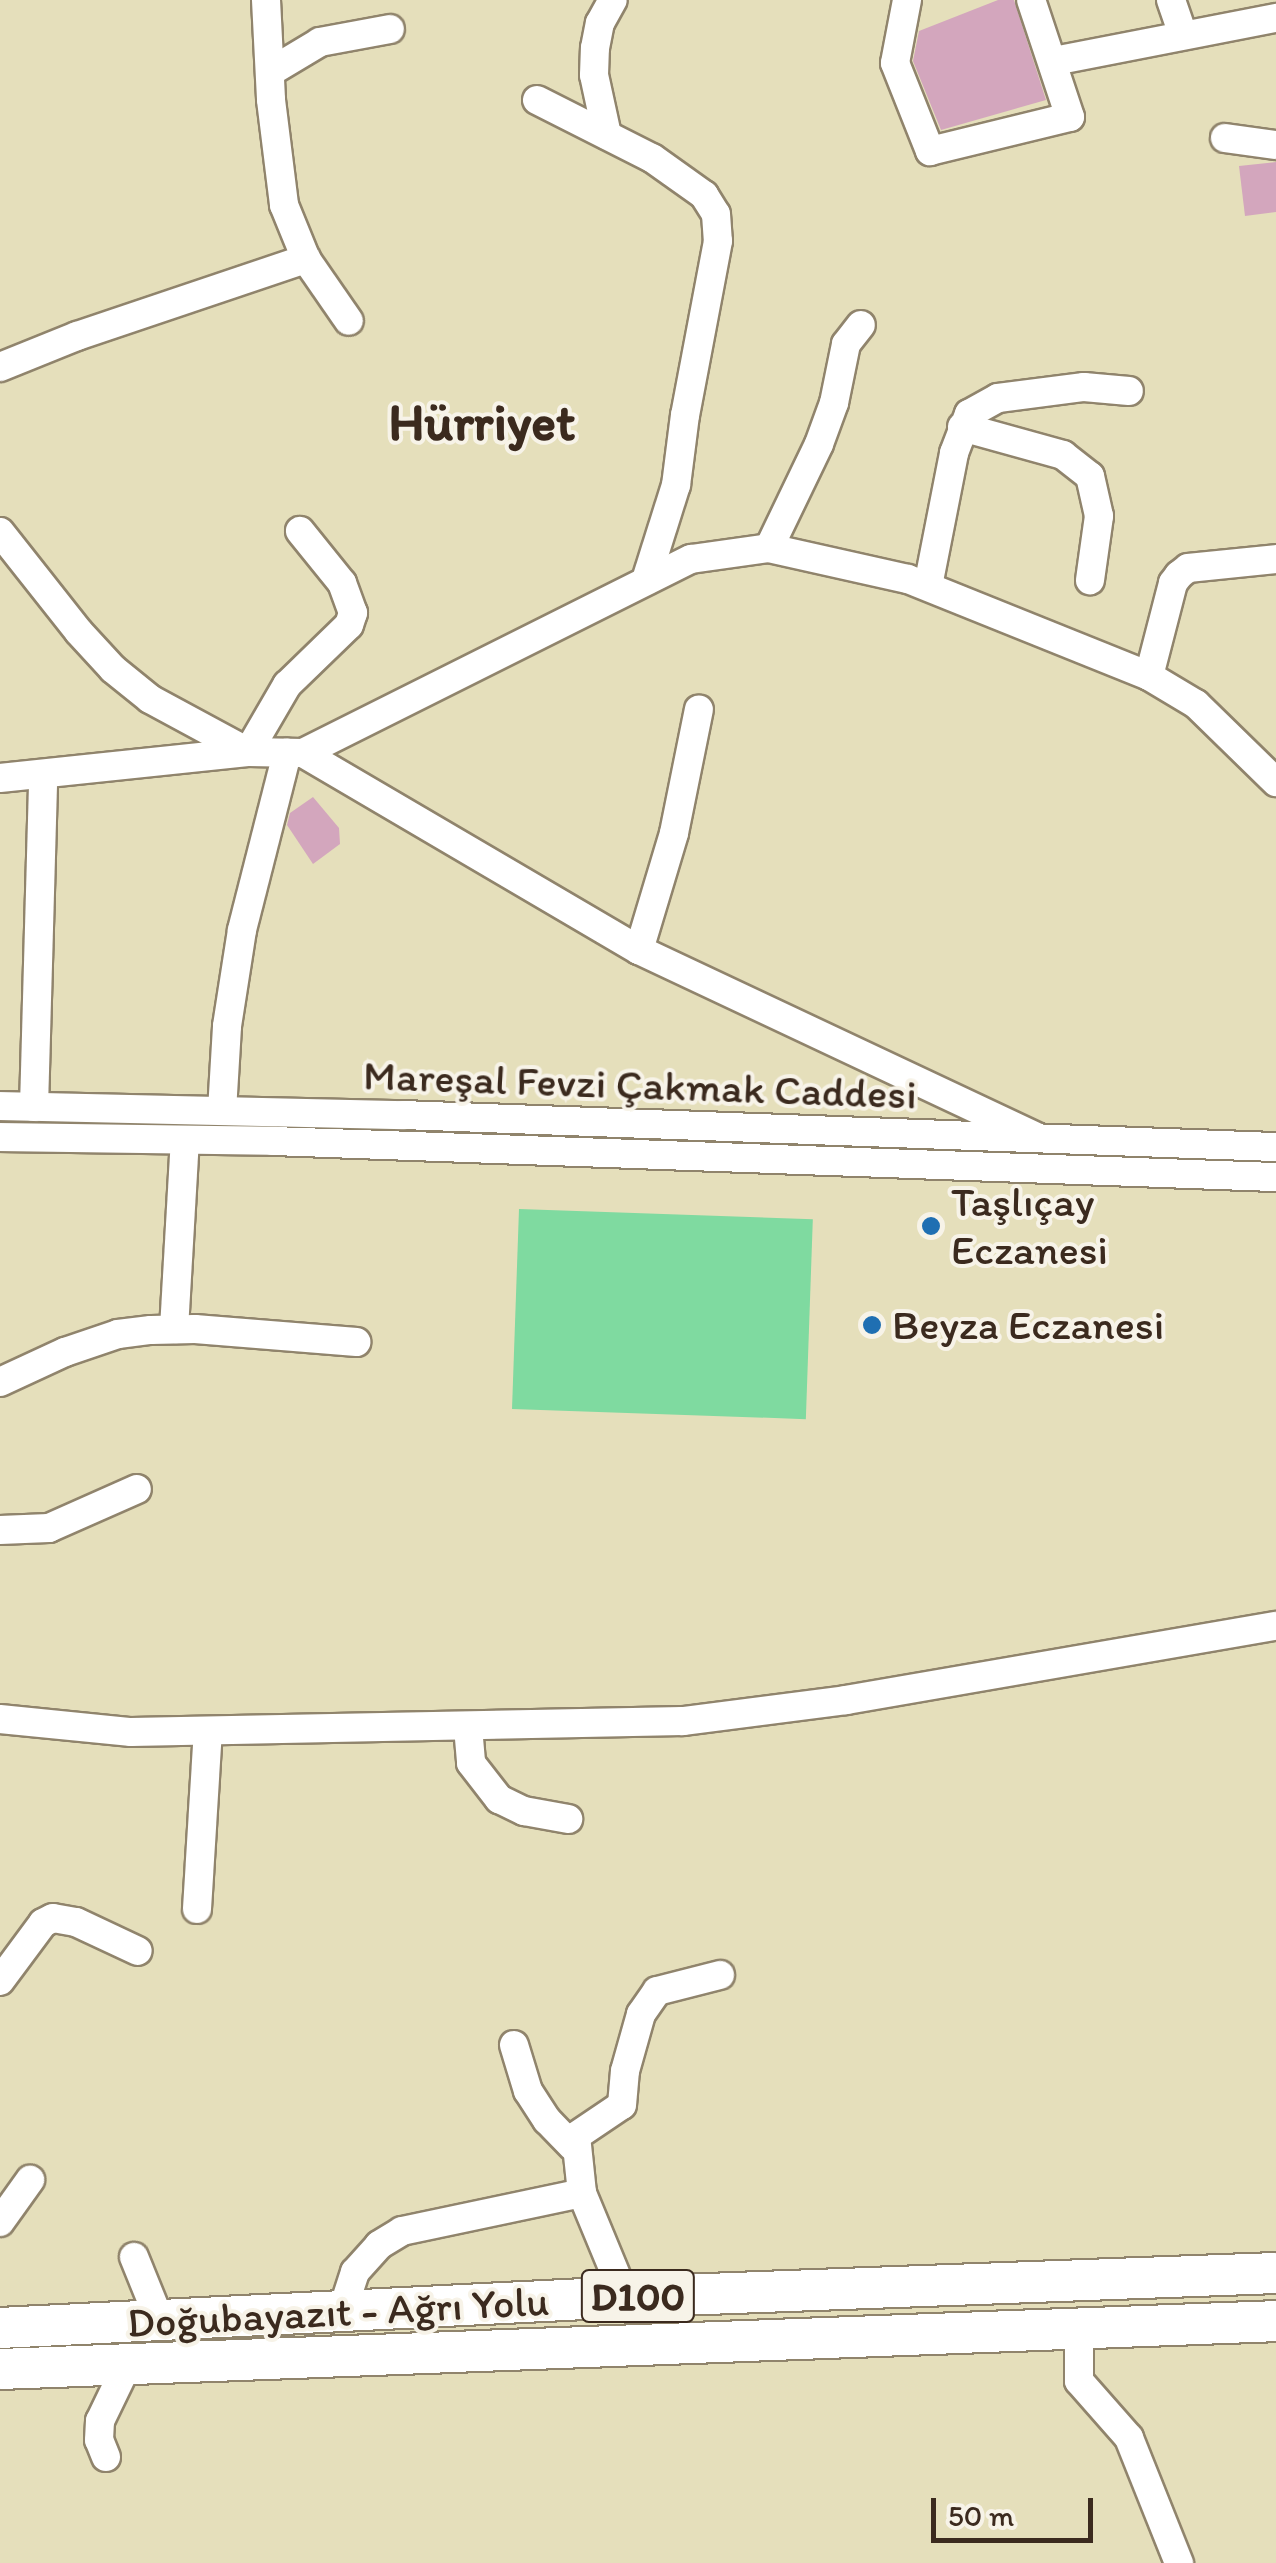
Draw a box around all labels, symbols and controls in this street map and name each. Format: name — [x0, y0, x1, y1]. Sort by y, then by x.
district label: Hürriyet — [388, 392, 576, 454]
street label: Mareşal Fevzi Çakmak Caddesi — [363, 1050, 917, 1120]
place label: Taşlıçay Eczanesi — [951, 1177, 1108, 1276]
marker: Taşlıçay Eczanesi — [920, 1215, 942, 1237]
place label: Beyza Eczanesi — [892, 1300, 1165, 1350]
marker: Beyza Eczanesi — [861, 1314, 883, 1336]
road number: D100 — [580, 2261, 696, 2331]
street label: Doğubayazıt - Ağrı Yolu — [125, 2276, 551, 2348]
scale bar — [936, 2478, 1098, 2540]
text: 50 m — [948, 2497, 1014, 2534]

